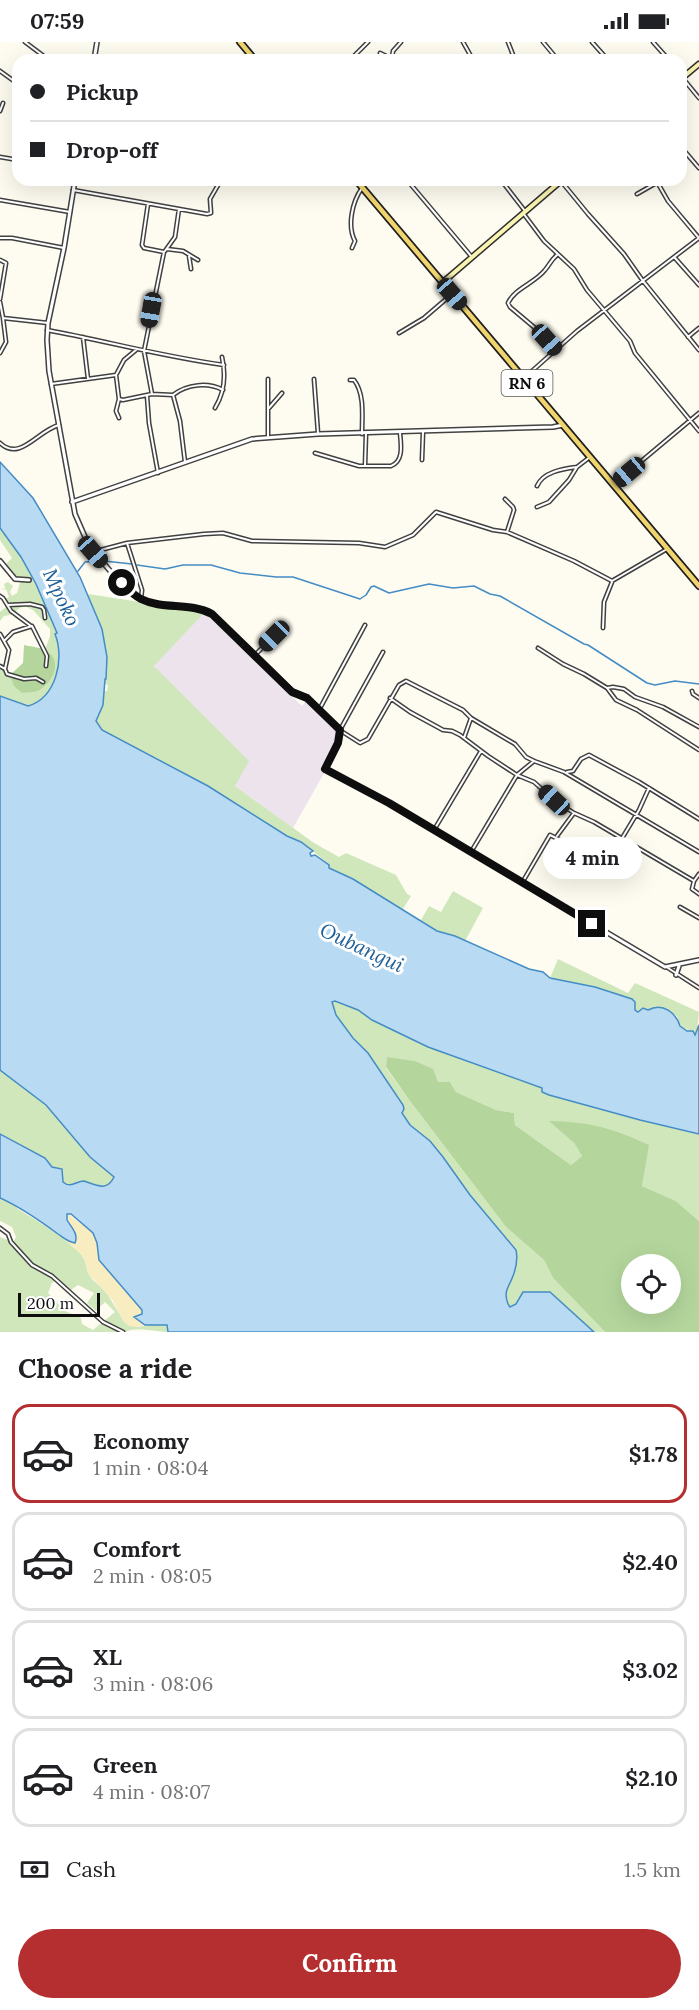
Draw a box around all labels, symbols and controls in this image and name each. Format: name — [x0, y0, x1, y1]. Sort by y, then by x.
text: 07:59 — [30, 7, 84, 35]
text: Pickup — [66, 78, 139, 106]
text: Drop-off — [66, 136, 158, 164]
car — [433, 275, 471, 313]
car — [139, 291, 163, 329]
car — [528, 321, 566, 359]
road number: RN 6 — [502, 370, 552, 396]
car — [609, 454, 649, 490]
car — [74, 533, 112, 571]
water label: Mpoko — [38, 564, 86, 630]
route start — [108, 569, 135, 596]
car — [255, 617, 293, 655]
car — [535, 781, 573, 819]
callout: 4 min — [542, 837, 642, 879]
text: 4 min — [566, 845, 619, 870]
route end — [578, 910, 605, 937]
water label: Oubangui — [316, 917, 408, 978]
map controls — [621, 1254, 681, 1314]
button: locate — [621, 1254, 681, 1314]
scale bar — [18, 1290, 100, 1318]
text: 200 m — [27, 1293, 74, 1313]
text: Choose a ride — [18, 1351, 192, 1385]
icon: car — [21, 1427, 75, 1481]
text: Economy — [93, 1427, 189, 1455]
text: $1.78 — [629, 1440, 678, 1468]
text: 1 min · 08:04 — [93, 1455, 209, 1480]
icon: car — [21, 1535, 75, 1589]
text: Comfort — [93, 1535, 181, 1563]
text: $2.40 — [622, 1548, 678, 1576]
text: 2 min · 08:05 — [93, 1563, 212, 1588]
icon: car — [21, 1643, 75, 1697]
text: XL — [93, 1643, 122, 1671]
text: $3.02 — [622, 1656, 678, 1684]
text: 3 min · 08:06 — [93, 1671, 213, 1696]
icon: car — [21, 1751, 75, 1805]
text: Green — [93, 1751, 158, 1779]
text: $2.10 — [625, 1764, 678, 1792]
text: 4 min · 08:07 — [93, 1779, 210, 1804]
icon: cash — [18, 1853, 51, 1886]
text: Cash — [66, 1855, 116, 1883]
text: 1.5 km — [624, 1857, 681, 1882]
button: Confirm — [18, 1929, 681, 1998]

